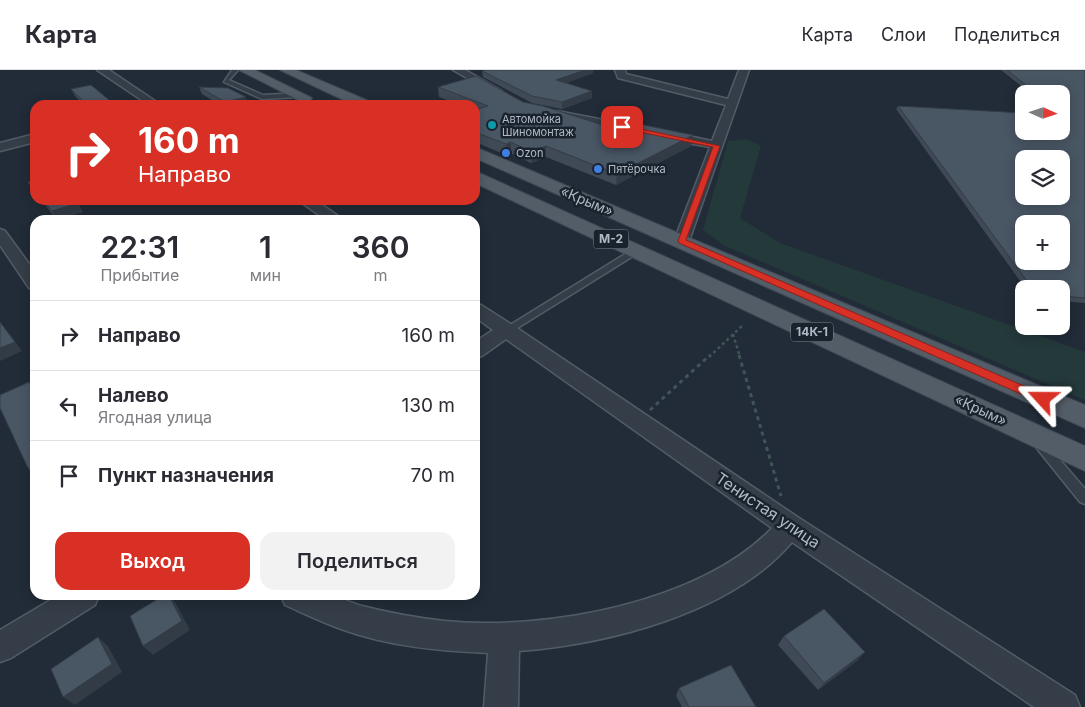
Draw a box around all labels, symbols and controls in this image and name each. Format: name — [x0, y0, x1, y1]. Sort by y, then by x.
text: Карта — [25, 20, 97, 49]
text: Карта — [801, 24, 853, 45]
text: Слои — [881, 24, 926, 45]
text: Поделиться — [954, 24, 1060, 45]
north arrow — [1015, 85, 1070, 140]
map controls — [1015, 85, 1070, 335]
pin — [601, 106, 643, 148]
place label: Автомойка Шиномонтаж — [502, 112, 574, 139]
icon: arrive — [608, 113, 636, 141]
text: 160 m — [138, 119, 240, 161]
marker: Автомойка Шиномонтаж — [486, 119, 498, 131]
icon: right — [55, 120, 120, 185]
place label: Ozon — [516, 146, 543, 160]
marker: Ozon — [500, 147, 512, 159]
button: layers — [1015, 150, 1070, 205]
text: Направо — [138, 161, 231, 187]
place label: Пятёрочка — [608, 162, 666, 176]
marker: Пятёрочка — [592, 163, 604, 175]
street label: «Крым» — [558, 182, 616, 219]
button: + — [1015, 215, 1070, 270]
text: 22:31 — [101, 229, 179, 265]
text: 1 — [259, 229, 272, 265]
text: 360 — [351, 229, 410, 265]
road number: М-2 — [594, 230, 628, 248]
text: Прибытие — [100, 265, 179, 285]
text: мин — [250, 265, 281, 285]
text: m — [374, 265, 388, 285]
button: − — [1015, 280, 1070, 335]
icon: right — [55, 322, 83, 350]
road number: 14К-1 — [791, 322, 833, 342]
text: Направо — [98, 324, 181, 347]
text: 160 m — [402, 324, 455, 347]
position arrow — [1016, 372, 1068, 424]
text: Налево — [98, 384, 169, 407]
street label: «Крым» — [953, 390, 1010, 429]
icon: left — [55, 392, 83, 420]
text: 130 m — [402, 394, 455, 417]
text: Ягодная улица — [98, 407, 212, 427]
icon: arrive — [55, 462, 83, 490]
text: Пункт назначения — [98, 464, 274, 487]
text: 70 m — [411, 464, 455, 487]
street label: Тенистая улица — [712, 468, 824, 552]
button: Выход — [55, 532, 250, 590]
button: Поделиться — [260, 532, 455, 590]

